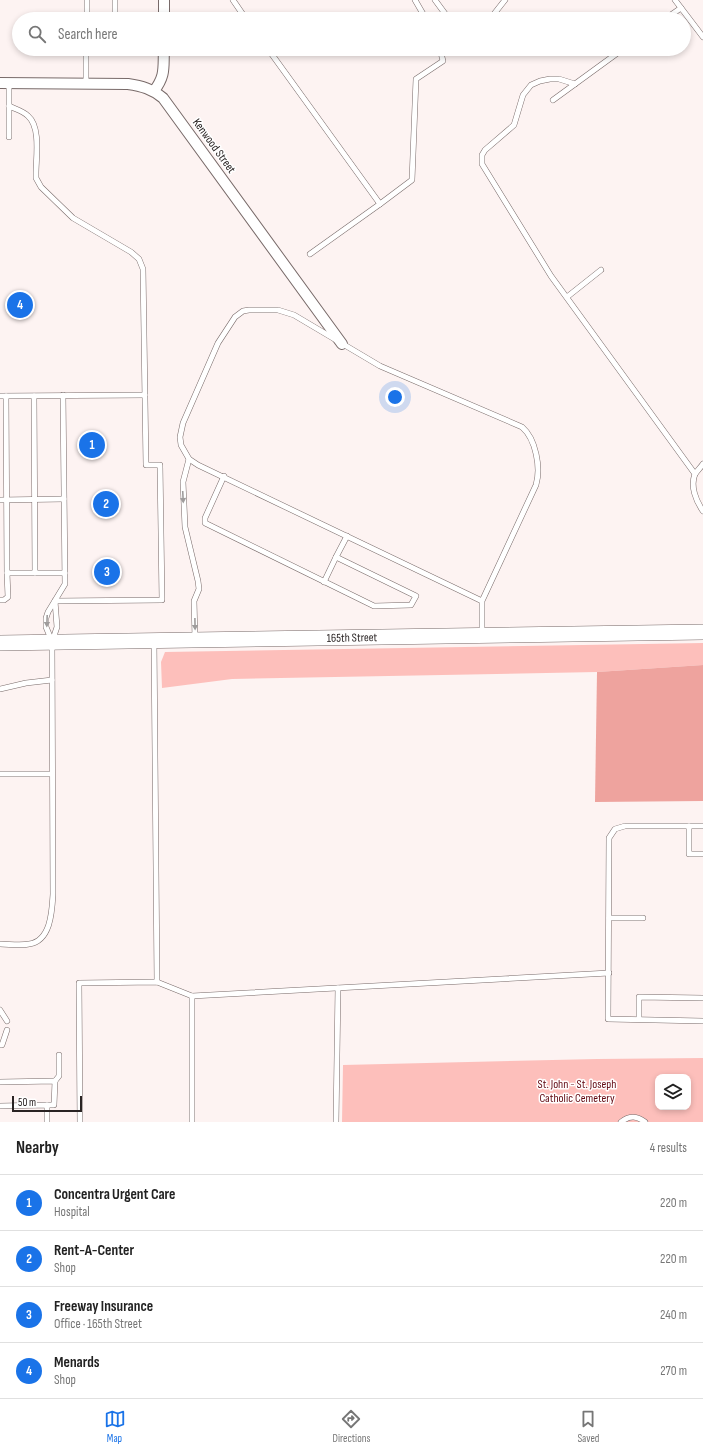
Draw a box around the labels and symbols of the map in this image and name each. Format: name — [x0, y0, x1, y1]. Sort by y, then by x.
street label: Kenwood Street — [189, 116, 239, 177]
pin: 4 — [7, 290, 33, 320]
your location — [385, 387, 405, 407]
pin: 1 — [79, 430, 105, 460]
pin: 2 — [93, 489, 119, 519]
one-way arrow — [180, 491, 187, 503]
pin: 3 — [94, 557, 120, 587]
one-way arrow — [44, 615, 50, 628]
one-way arrow — [191, 618, 198, 630]
street label: 165th Street — [327, 630, 378, 645]
park label: St. John - St. Joseph Catholic Cemetery — [538, 1077, 616, 1106]
scale bar — [12, 1094, 82, 1113]

